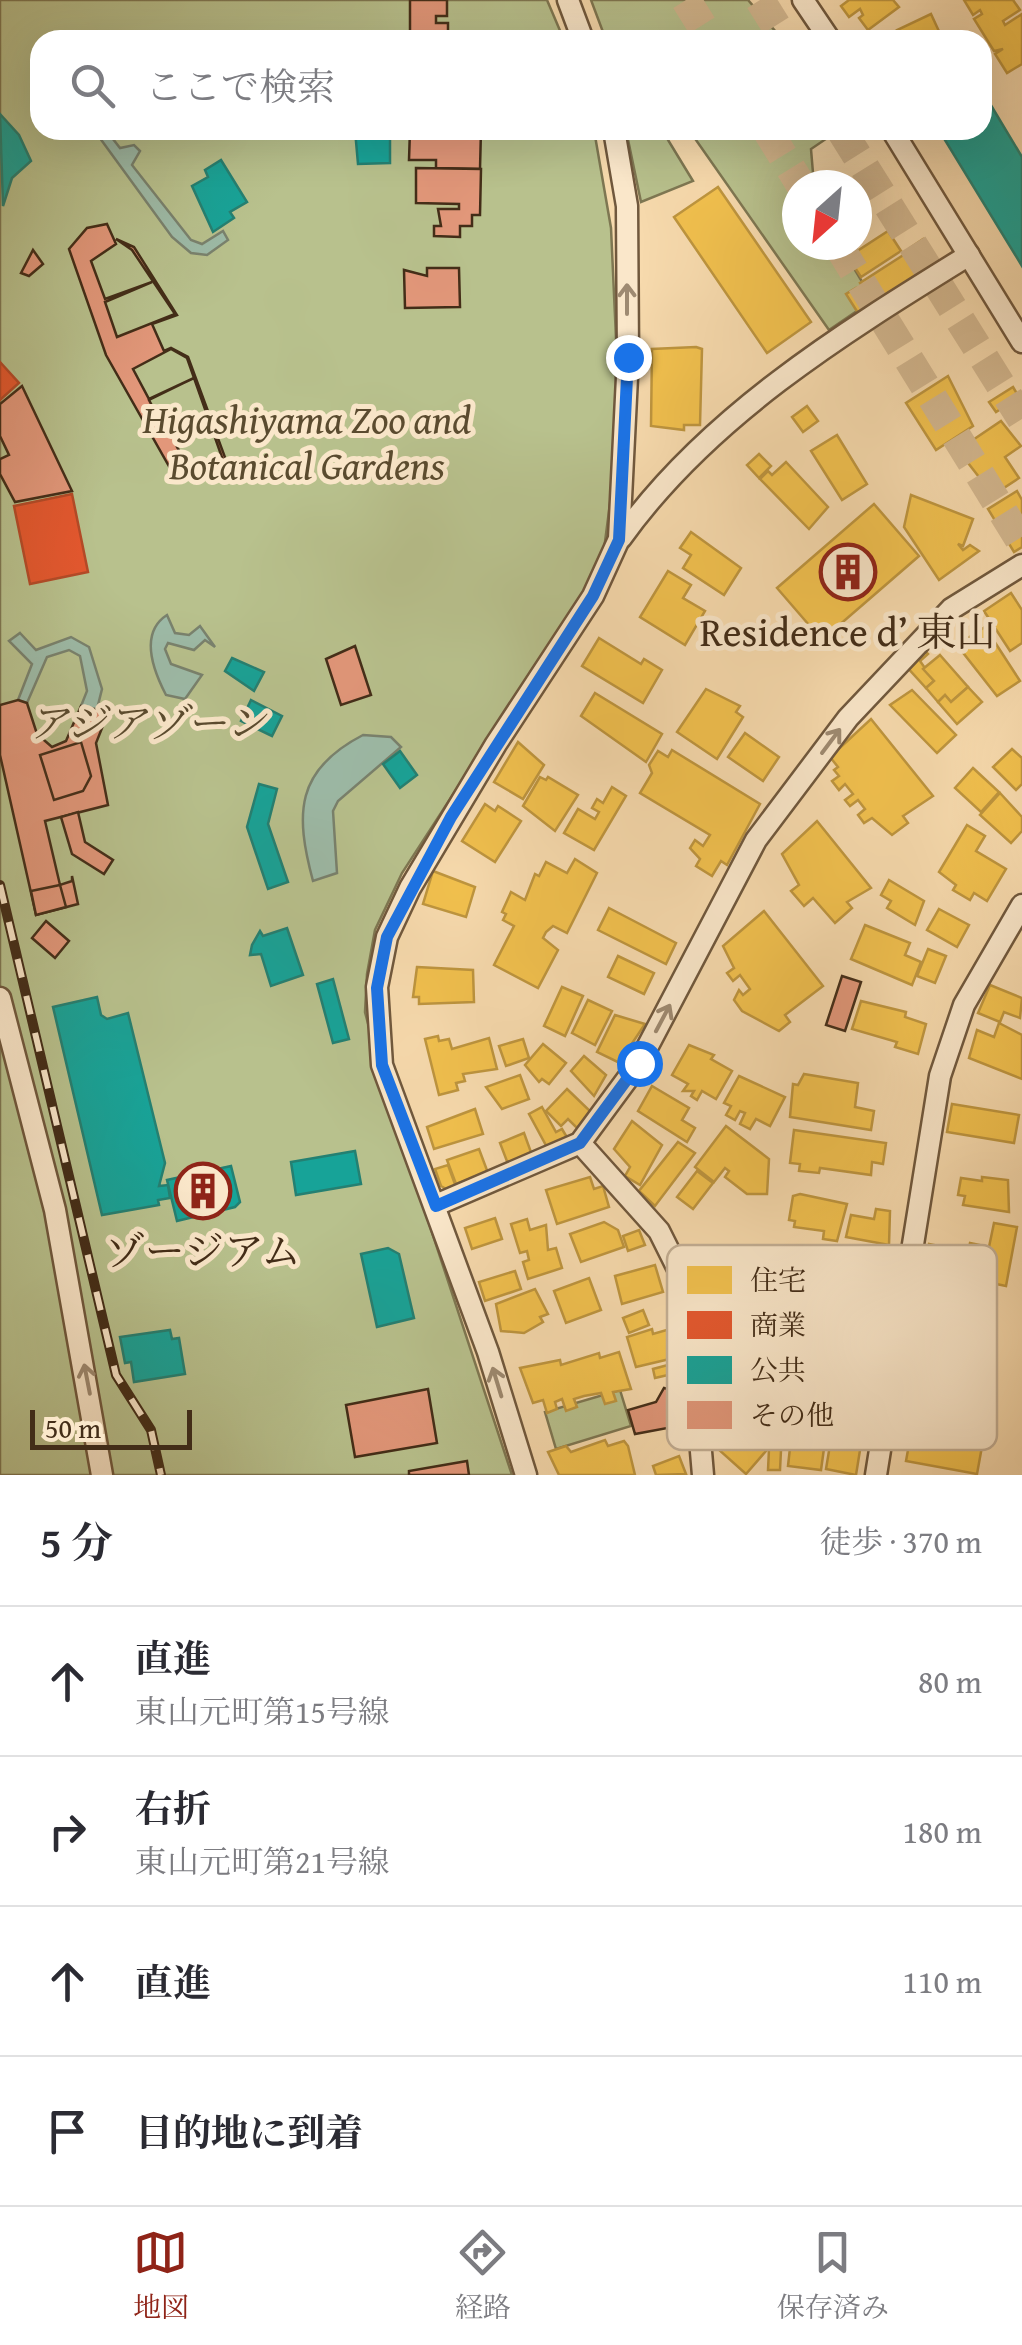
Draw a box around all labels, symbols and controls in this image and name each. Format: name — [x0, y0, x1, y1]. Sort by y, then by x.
search box — [30, 30, 992, 140]
icon: search — [65, 58, 120, 113]
text: ここで検索 — [145, 58, 335, 114]
north arrow — [782, 170, 872, 260]
one-way arrow — [618, 284, 636, 316]
route end — [606, 335, 652, 381]
park label: Higashiyama Zoo and Botanical Gardens — [142, 389, 471, 494]
building icon: Residence d’ 東山 — [818, 542, 878, 602]
place label: Residence d’ 東山 — [700, 602, 996, 661]
park label: アジアゾーン — [28, 693, 268, 752]
one-way arrow — [820, 728, 841, 755]
one-way arrow — [654, 1004, 673, 1034]
route start — [617, 1041, 663, 1087]
building icon: ゾージアム — [173, 1161, 233, 1221]
place label: ゾージアム — [105, 1221, 301, 1280]
legend — [667, 1245, 997, 1450]
text: 住宅 — [750, 1259, 806, 1300]
text: 商業 — [750, 1304, 806, 1345]
text: 公共 — [750, 1349, 806, 1390]
one-way arrow — [77, 1363, 96, 1395]
one-way arrow — [487, 1366, 505, 1398]
text: その他 — [750, 1394, 834, 1435]
scale bar — [30, 1405, 192, 1450]
text: 50 m — [45, 1407, 101, 1448]
text: 5 分 — [40, 1511, 113, 1572]
text: 徒歩 · 370 m — [819, 1518, 982, 1565]
text: 直進 — [135, 1630, 211, 1686]
icon: ahead — [40, 1654, 95, 1709]
text: 80 m — [918, 1658, 982, 1705]
text: 東山元町第15号線 — [135, 1688, 390, 1735]
text: 右折 — [135, 1780, 211, 1836]
icon: right — [40, 1804, 95, 1859]
text: 180 m — [903, 1808, 982, 1855]
text: 東山元町第21号線 — [135, 1838, 390, 1885]
icon: ahead — [40, 1954, 95, 2009]
text: 直進 — [135, 1954, 211, 2010]
text: 110 m — [903, 1958, 982, 2005]
icon: arrive — [40, 2104, 95, 2159]
text: 目的地に到着 — [135, 2104, 363, 2160]
tab: 地図 — [133, 2225, 189, 2327]
tab: 経路 — [455, 2225, 511, 2327]
tab: 保存済み — [777, 2225, 889, 2327]

